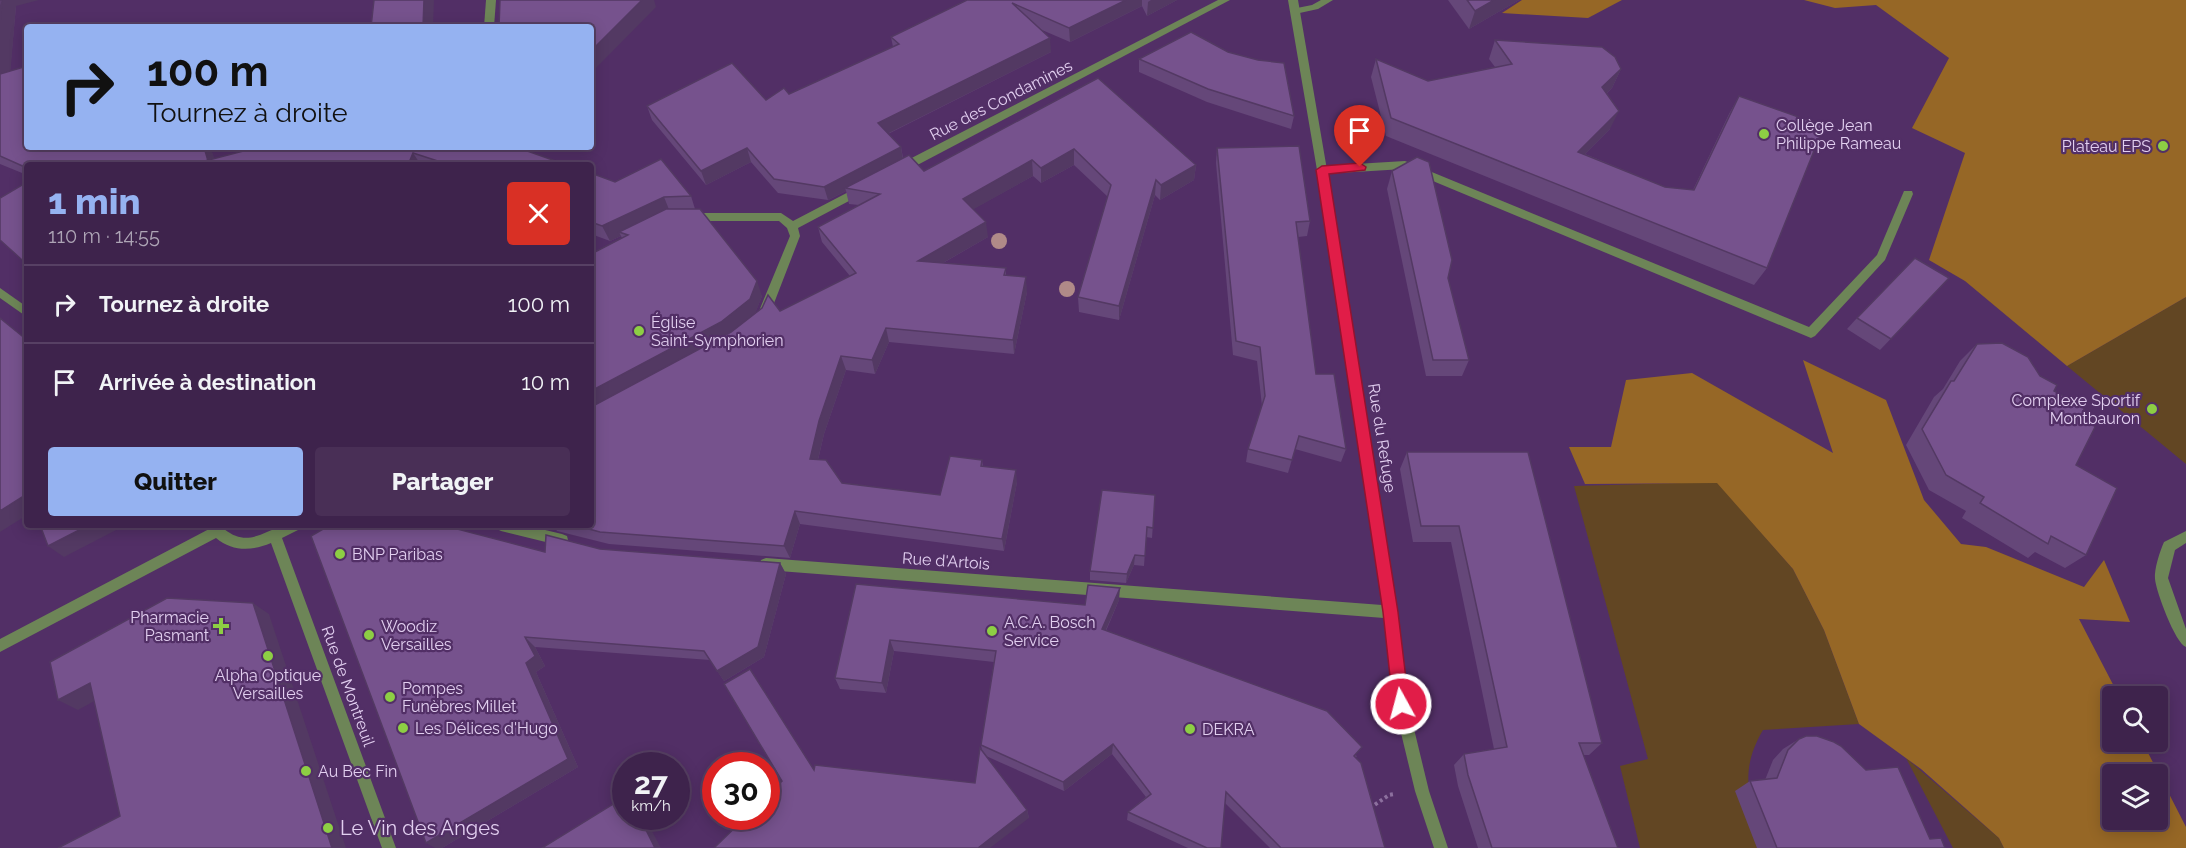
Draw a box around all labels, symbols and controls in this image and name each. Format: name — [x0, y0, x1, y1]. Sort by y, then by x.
text: 100 m — [147, 47, 269, 96]
icon: right — [48, 48, 126, 126]
street label: Rue des Condamines — [926, 56, 1076, 144]
text: Tournez à droite — [147, 97, 348, 128]
pin — [1334, 105, 1385, 167]
icon: arrive — [1343, 114, 1376, 147]
place label: Collège Jean Philippe Rameau — [1776, 116, 1901, 153]
marker: Collège Jean Philippe Rameau — [1757, 127, 1771, 141]
place label: Plateau EPS — [2062, 137, 2151, 156]
marker: Plateau EPS — [2156, 139, 2170, 153]
text: 1 min — [48, 180, 140, 222]
button: close — [507, 182, 570, 245]
text: 110 m · 14:55 — [48, 224, 160, 248]
icon: right — [48, 288, 81, 321]
text: Tournez à droite — [99, 291, 269, 317]
text: 100 m — [508, 291, 570, 317]
place label: Église Saint-Symphorien — [651, 312, 784, 350]
marker: Église Saint-Symphorien — [632, 324, 646, 338]
icon: arrive — [48, 366, 81, 399]
text: Arrivée à destination — [99, 369, 316, 395]
text: 10 m — [521, 369, 570, 395]
street label: Rue du Refuge — [1364, 382, 1400, 494]
place label: Complexe Sportif Montbauron — [2011, 391, 2141, 428]
marker: Complexe Sportif Montbauron — [2145, 402, 2159, 416]
button: Quitter — [48, 447, 303, 516]
button: Partager — [315, 447, 570, 516]
place label: BNP Paribas — [352, 545, 443, 564]
marker: BNP Paribas — [333, 547, 347, 561]
street label: Rue d'Artois — [902, 548, 991, 574]
place label: Pharmacie Pasmant — [130, 608, 210, 645]
place label: A.C.A. Bosch Service — [1004, 613, 1096, 650]
place label: Woodiz Versailles — [381, 617, 452, 654]
marker: Pharmacie Pasmant — [214, 619, 228, 633]
street label: Rue de Montreuil — [317, 623, 379, 749]
marker: A.C.A. Bosch Service — [985, 624, 999, 638]
marker: Woodiz Versailles — [362, 628, 376, 642]
marker: Alpha Optique Versailles — [261, 649, 275, 663]
place label: Alpha Optique Versailles — [215, 666, 321, 703]
position arrow — [1369, 672, 1433, 736]
place label: Pompes Funèbres Millet — [402, 679, 517, 716]
map controls — [2102, 686, 2168, 830]
button: search — [2102, 686, 2168, 752]
marker: Pompes Funèbres Millet — [383, 690, 397, 704]
place label: Les Délices d'Hugo — [415, 719, 558, 738]
place label: DEKRA — [1202, 720, 1255, 739]
marker: Les Délices d'Hugo — [396, 721, 410, 735]
marker: DEKRA — [1183, 722, 1197, 736]
speed limit sign: 30 — [702, 752, 780, 830]
place label: Au Bec Fin — [318, 762, 397, 781]
marker: Au Bec Fin — [299, 764, 313, 778]
button: layers — [2102, 764, 2168, 830]
text: 27 — [634, 766, 668, 801]
text: km/h — [631, 797, 671, 815]
place label: Le Vin des Anges — [340, 816, 500, 840]
marker: Le Vin des Anges — [321, 821, 335, 835]

